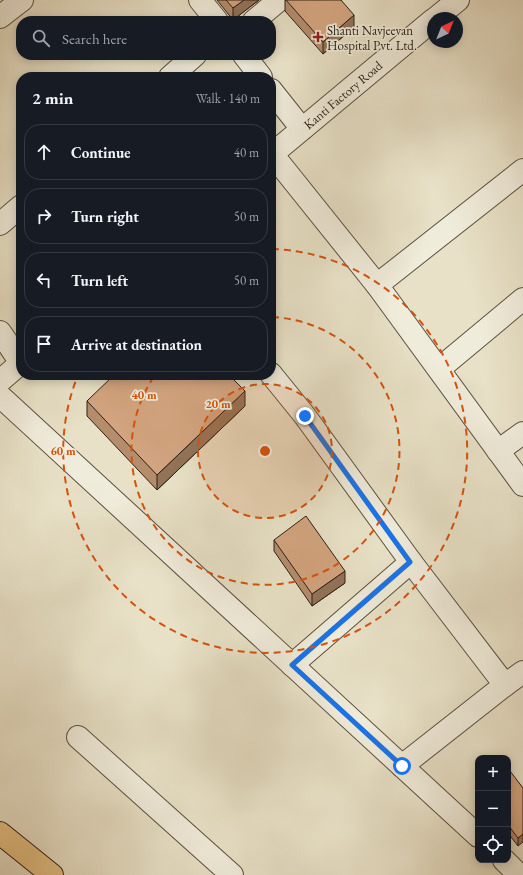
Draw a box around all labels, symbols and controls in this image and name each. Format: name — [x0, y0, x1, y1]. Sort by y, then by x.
north arrow — [427, 12, 463, 48]
search box — [16, 16, 276, 60]
place label: Shanti Navjeevan Hospital Pvt. Ltd. — [327, 22, 417, 54]
icon: search — [30, 27, 52, 49]
text: Search here — [62, 29, 127, 48]
marker: Shanti Navjeevan Hospital Pvt. Ltd. — [312, 31, 324, 43]
street label: Kanti Factory Road — [300, 57, 386, 133]
text: 2 min — [32, 87, 73, 109]
text: Walk · 140 m — [196, 90, 260, 107]
icon: ahead — [33, 141, 55, 163]
text: Continue — [71, 143, 131, 162]
text: 40 m — [234, 144, 259, 161]
icon: right — [33, 205, 55, 227]
text: Turn right — [71, 207, 139, 226]
text: 50 m — [234, 208, 259, 225]
icon: left — [33, 269, 55, 291]
text: Turn left — [71, 271, 128, 290]
text: 50 m — [234, 272, 259, 289]
icon: arrive — [33, 333, 55, 355]
text: Arrive at destination — [71, 335, 202, 354]
text: 40 m — [131, 387, 157, 403]
text: 20 m — [205, 396, 231, 412]
route end — [296, 407, 314, 425]
text: 60 m — [50, 443, 76, 459]
centre of rings — [258, 444, 272, 458]
map controls — [475, 755, 511, 863]
button: + — [475, 755, 511, 791]
route start — [393, 757, 411, 775]
button: − — [475, 791, 511, 827]
button: locate — [475, 827, 511, 863]

